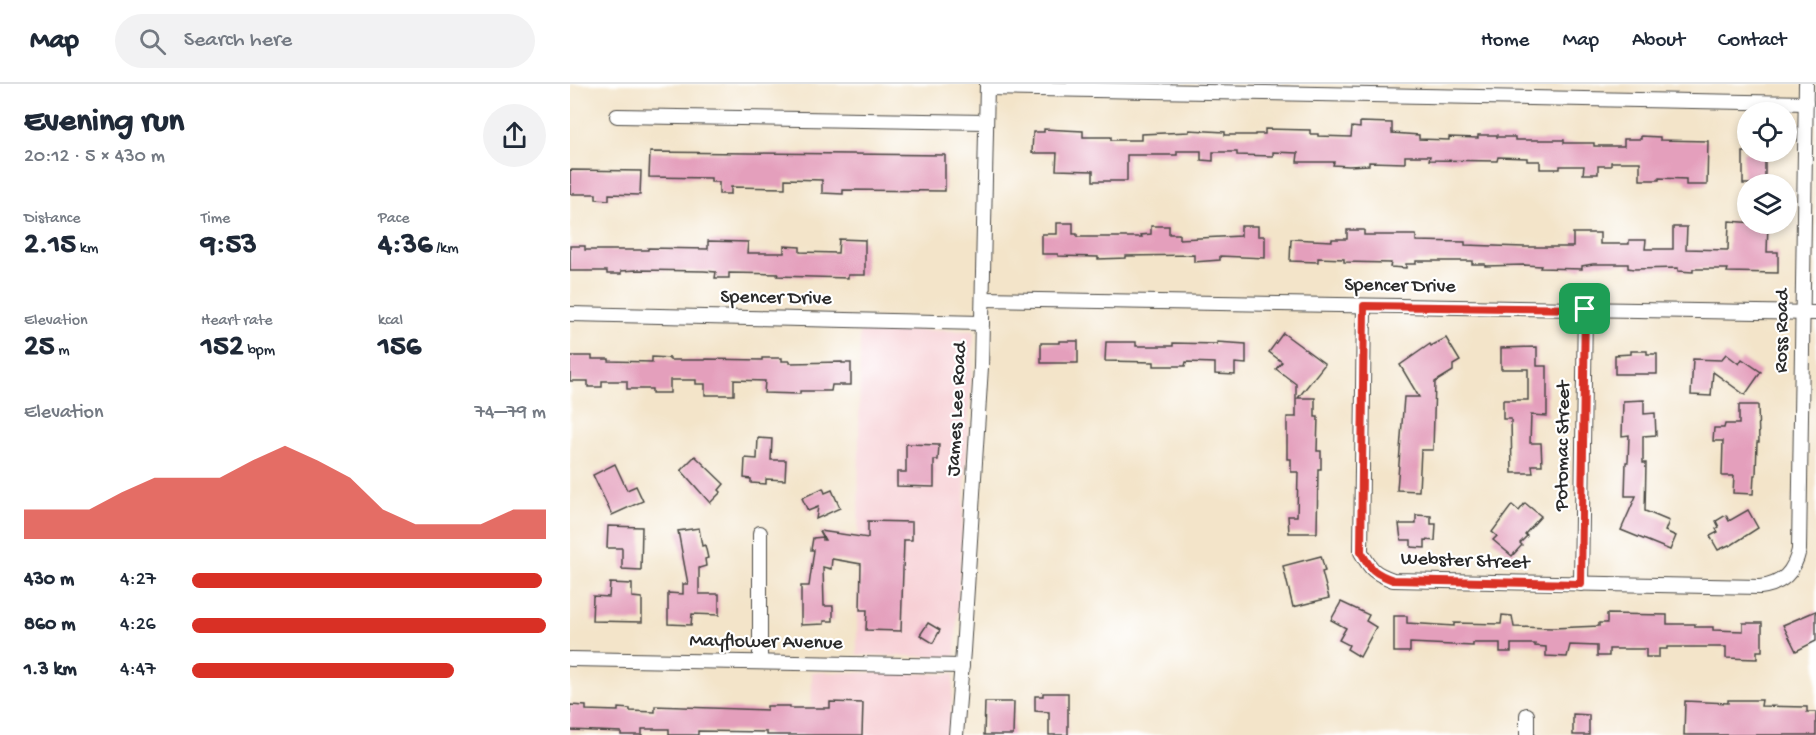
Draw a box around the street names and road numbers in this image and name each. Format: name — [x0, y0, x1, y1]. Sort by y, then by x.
street label: Spencer Drive — [1344, 275, 1457, 299]
street label: Spencer Drive — [720, 287, 833, 311]
street label: Ross Road — [1771, 287, 1795, 373]
street label: James Lee Road — [943, 339, 973, 477]
street label: Potomac Street — [1551, 379, 1577, 512]
street label: Webster Street — [1400, 548, 1532, 576]
street label: Mayflower Avenue — [689, 630, 844, 656]

